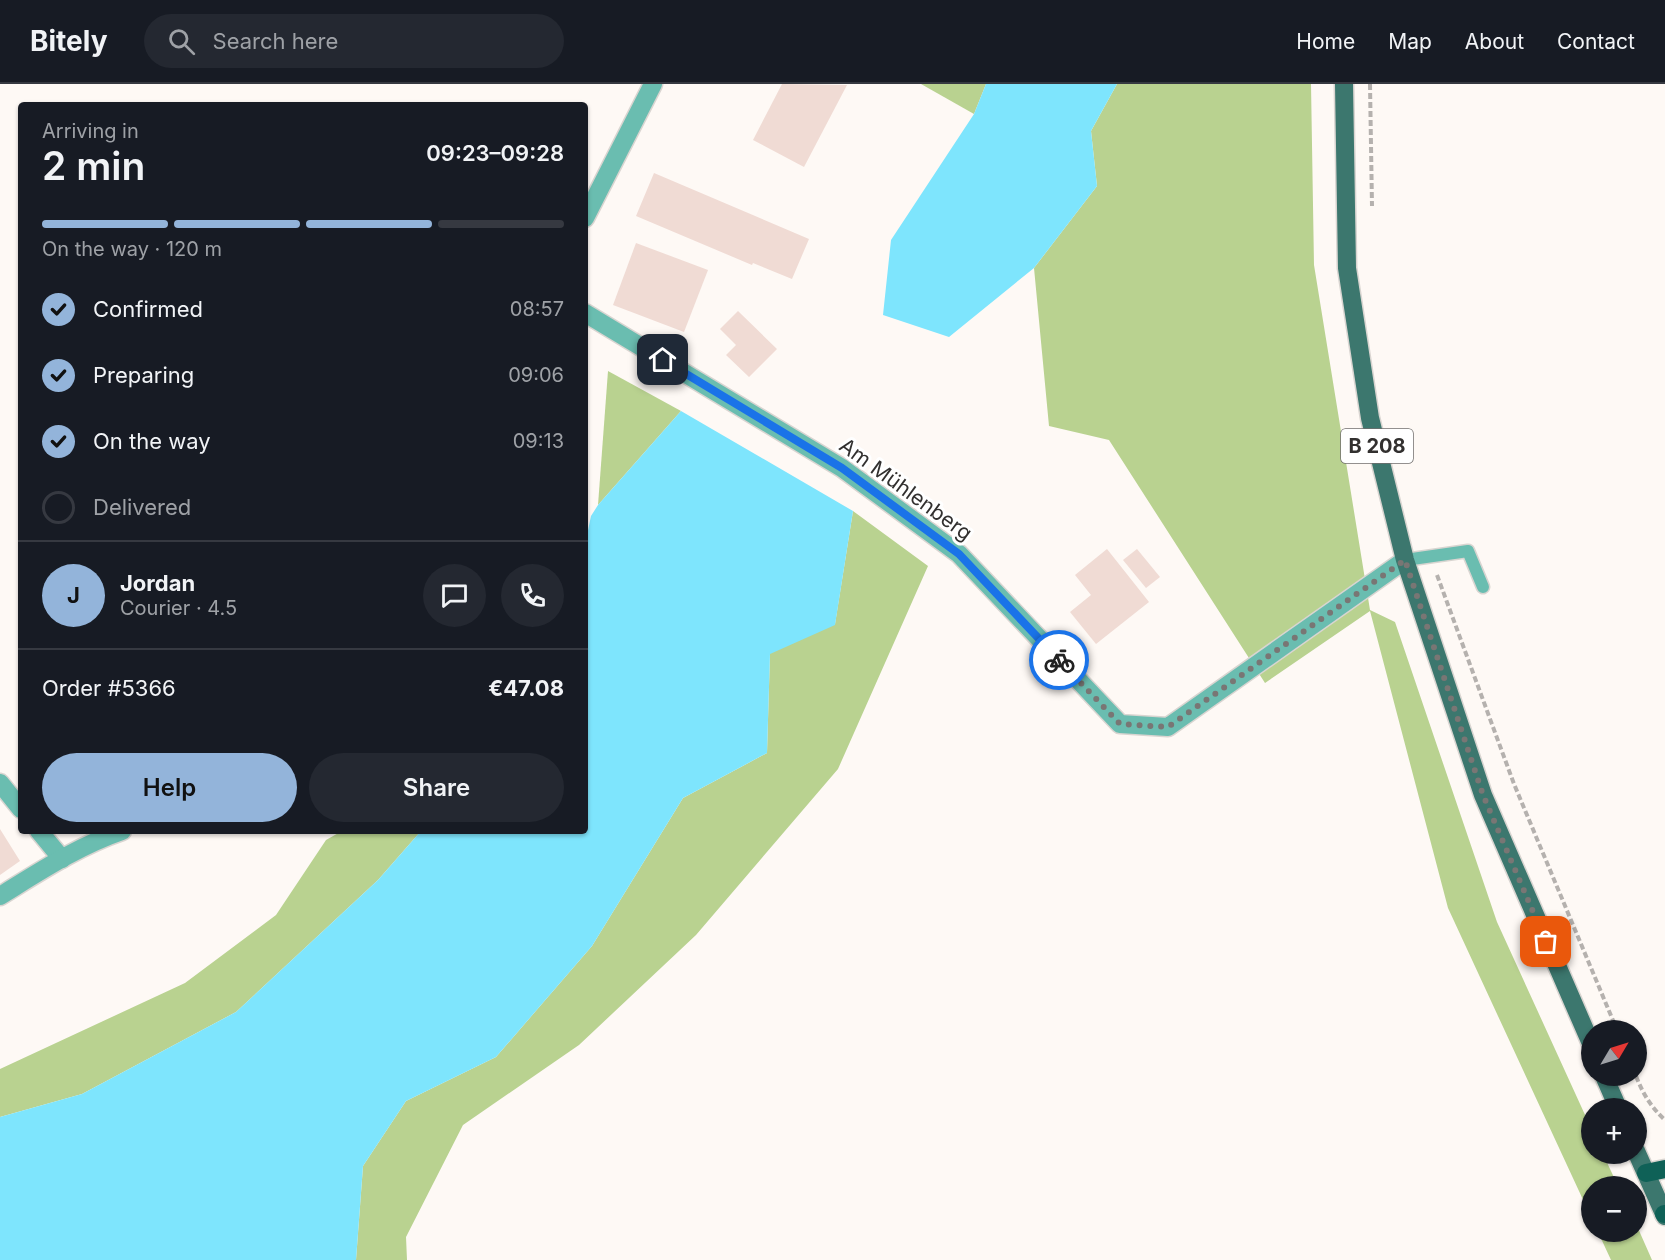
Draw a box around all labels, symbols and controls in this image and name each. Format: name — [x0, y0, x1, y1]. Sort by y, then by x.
search box — [144, 14, 564, 68]
text: Bitely — [30, 24, 108, 58]
icon: search — [165, 25, 198, 58]
text: Search here — [213, 28, 338, 54]
text: Home — [1296, 29, 1355, 54]
text: Map — [1388, 29, 1432, 54]
text: About — [1465, 29, 1524, 54]
text: Contact — [1557, 29, 1635, 54]
text: Arriving in — [42, 119, 139, 143]
text: 09:23–09:28 — [426, 140, 564, 166]
text: 2 min — [42, 142, 145, 189]
text: On the way · 120 m — [42, 237, 222, 261]
icon: check — [42, 293, 75, 326]
text: Confirmed — [93, 296, 203, 322]
text: 08:57 — [510, 297, 564, 321]
pin — [637, 334, 688, 385]
icon: home — [646, 343, 679, 376]
icon: check — [42, 359, 75, 392]
text: Preparing — [93, 362, 194, 388]
text: 09:06 — [508, 363, 564, 387]
icon: check — [42, 425, 75, 458]
text: On the way — [93, 428, 211, 454]
text: 09:13 — [513, 429, 564, 453]
road number: B 208 — [1341, 429, 1413, 463]
street label: Am Mühlenberg — [835, 432, 977, 546]
text: Delivered — [93, 494, 191, 520]
button: chat — [423, 564, 486, 627]
button: phone — [501, 564, 564, 627]
text: Jordan — [120, 570, 195, 596]
text: J — [67, 582, 80, 608]
text: Courier · 4.5 — [120, 596, 237, 620]
courier — [1029, 630, 1089, 690]
icon: bike — [1043, 644, 1076, 677]
text: Order #5366 — [42, 675, 176, 701]
text: €47.08 — [488, 675, 564, 701]
button: Help — [42, 753, 297, 822]
button: Share — [309, 753, 564, 822]
pin — [1520, 916, 1571, 967]
icon: bag — [1529, 925, 1562, 958]
north arrow — [1581, 1020, 1647, 1086]
map controls — [1581, 1020, 1647, 1242]
button: + — [1581, 1098, 1647, 1164]
button: − — [1581, 1176, 1647, 1242]

